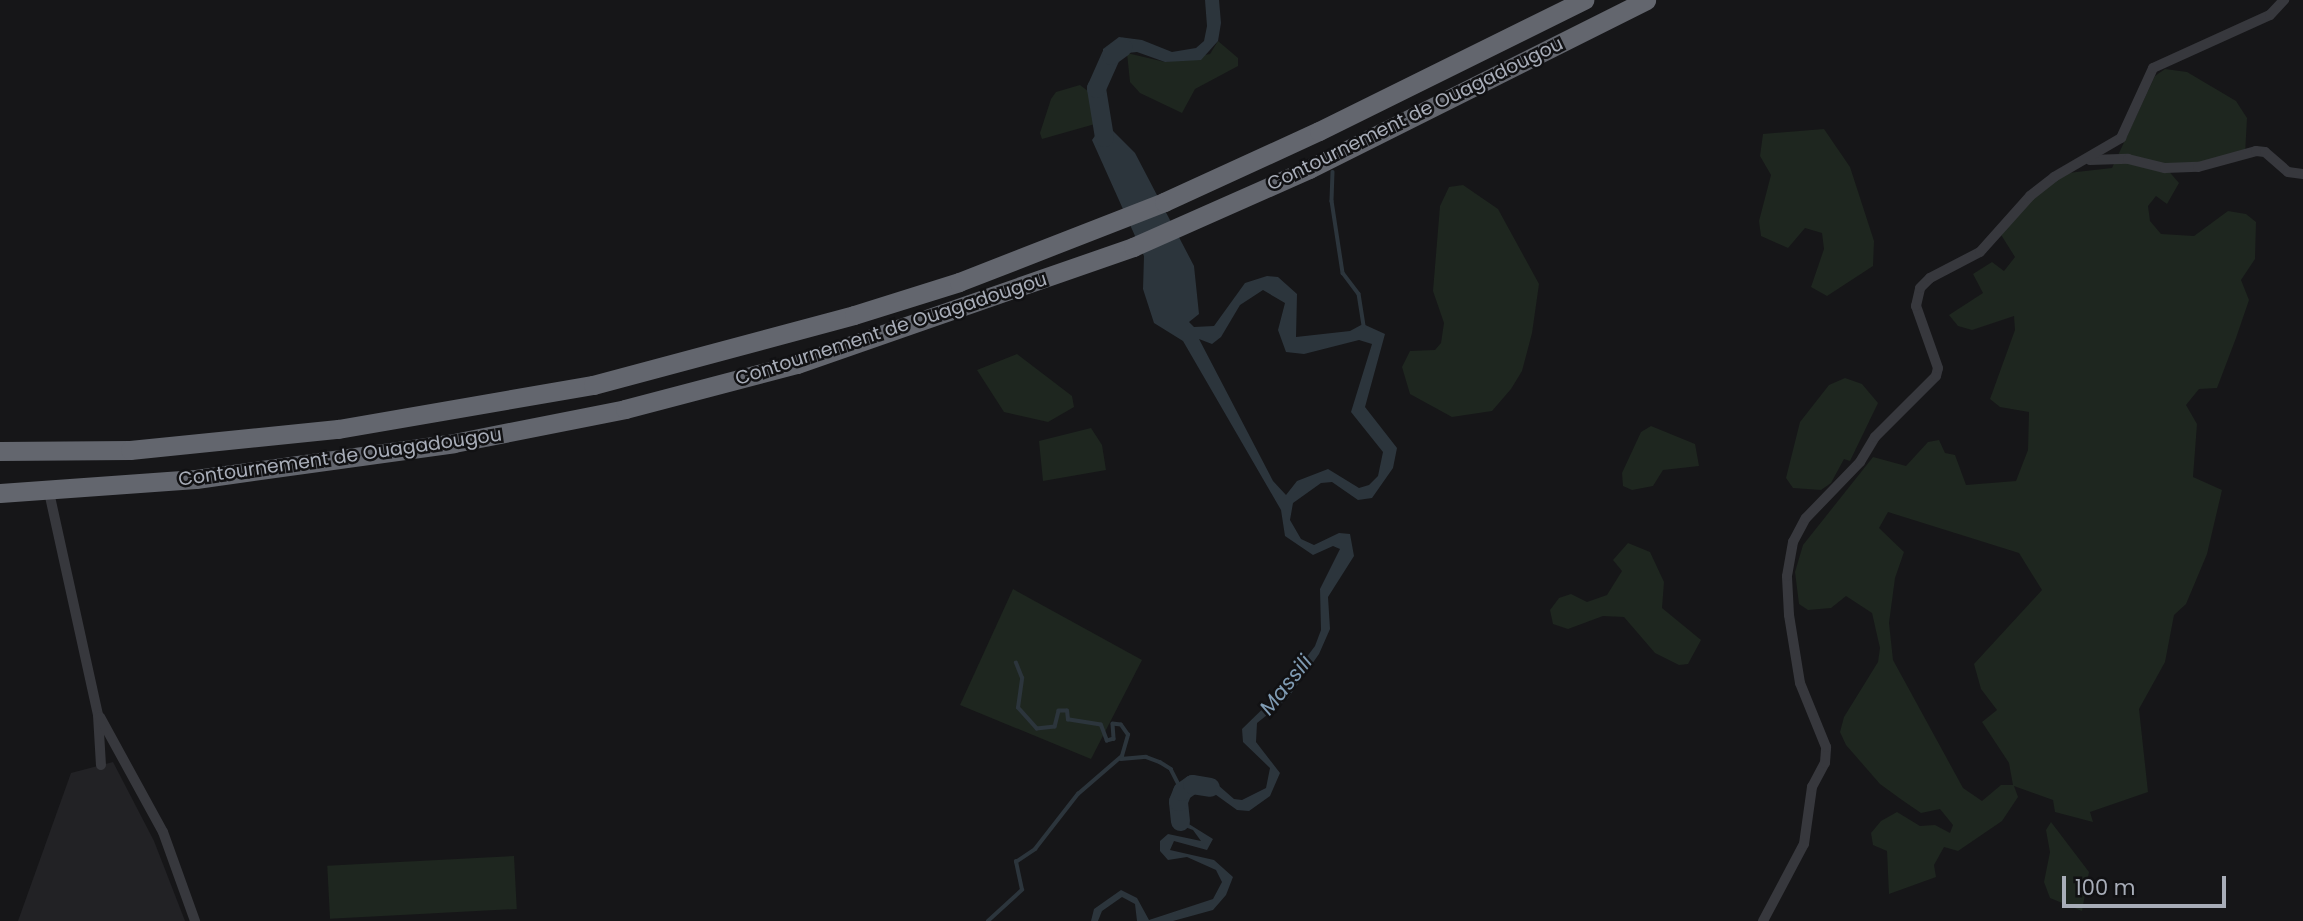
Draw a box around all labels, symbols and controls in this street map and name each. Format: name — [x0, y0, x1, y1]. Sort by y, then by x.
street label: Contournement de Ouagadougou — [1263, 32, 1567, 196]
street label: Contournement de Ouagadougou — [732, 268, 1050, 390]
street label: Contournement de Ouagadougou — [177, 423, 503, 491]
water label: Massili — [1254, 650, 1318, 720]
scale bar — [2065, 862, 2230, 906]
text: 100 m — [2075, 873, 2135, 902]

